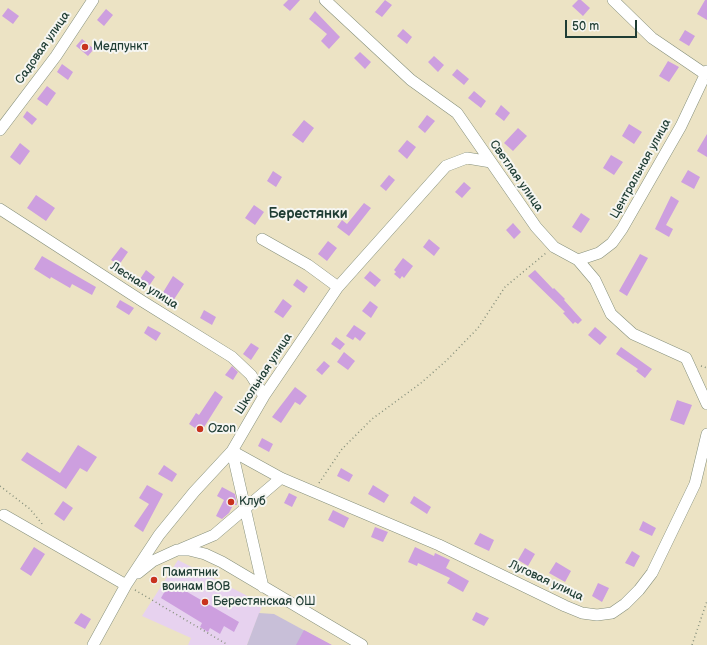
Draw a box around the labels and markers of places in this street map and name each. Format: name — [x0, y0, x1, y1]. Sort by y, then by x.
place label: Медпункт — [93, 40, 148, 54]
marker: Медпункт — [80, 42, 90, 52]
place label: Ozon — [208, 422, 236, 436]
marker: Ozon — [195, 424, 205, 434]
place label: Клуб — [239, 495, 266, 509]
marker: Клуб — [226, 497, 236, 507]
place label: Памятник воинам ВОВ — [162, 566, 230, 594]
marker: Памятник воинам ВОВ — [149, 575, 159, 585]
place label: Берестянская ОШ — [213, 595, 316, 609]
marker: Берестянская ОШ — [200, 597, 210, 607]

